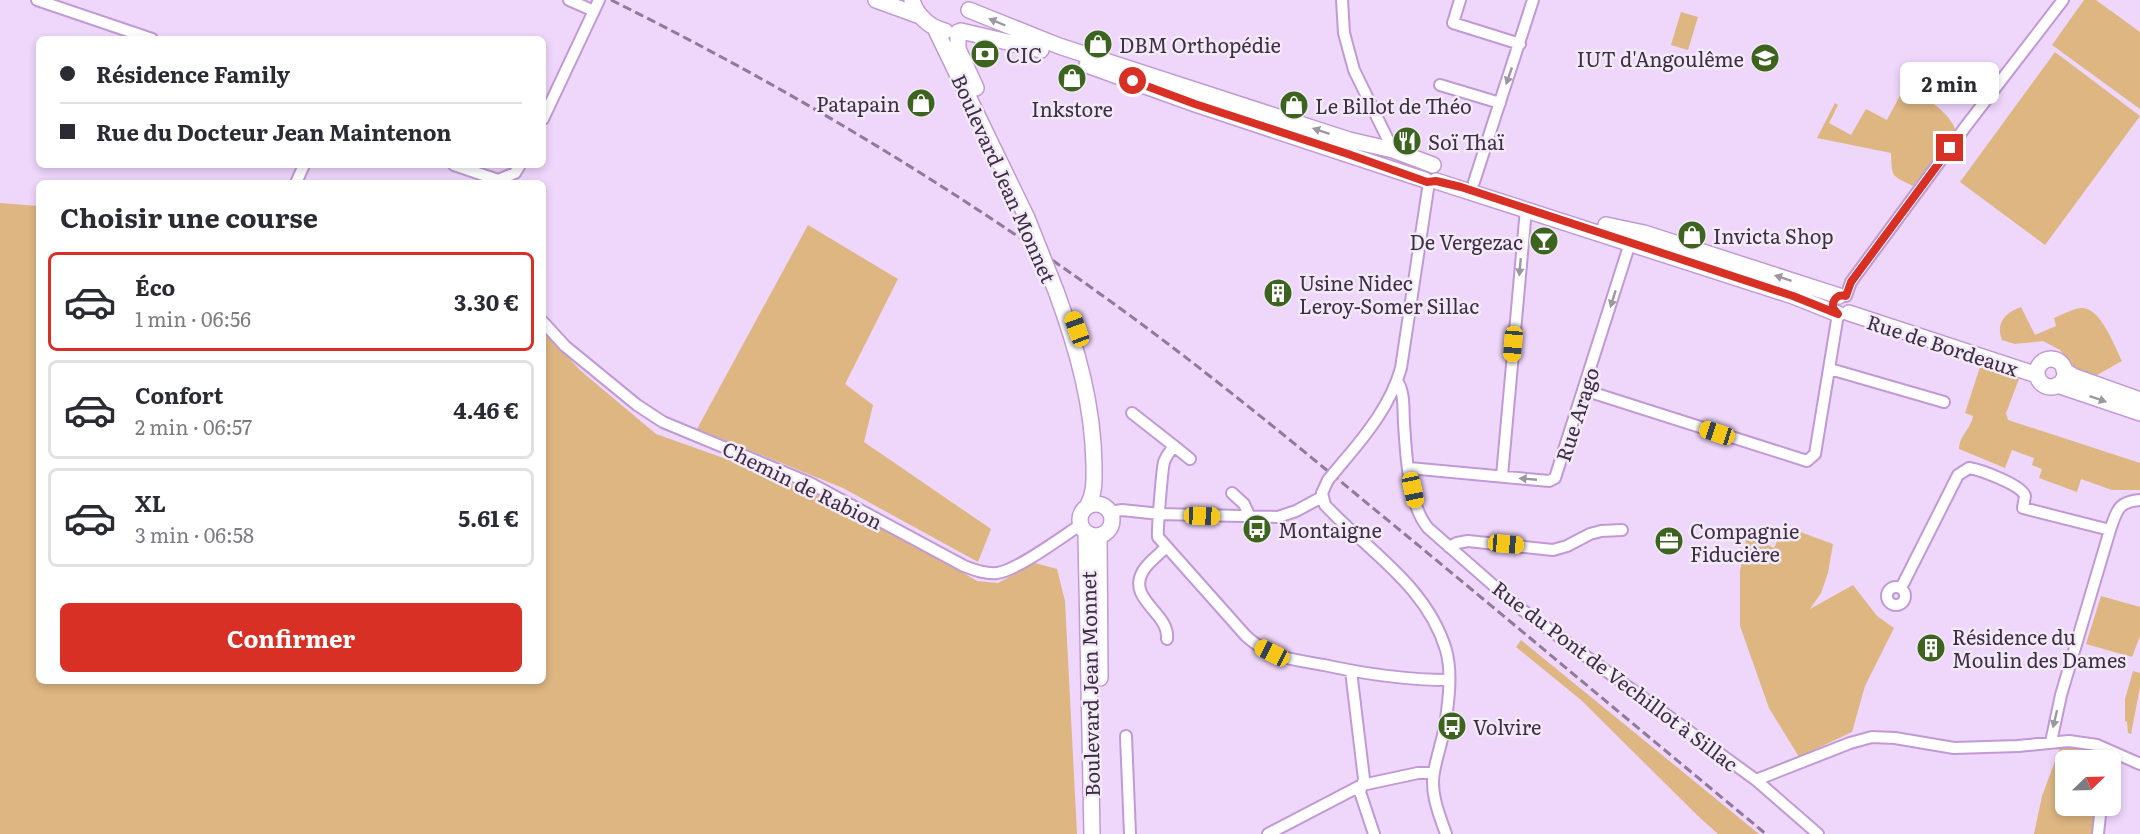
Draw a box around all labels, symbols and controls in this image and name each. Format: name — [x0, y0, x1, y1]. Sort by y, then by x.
one-way arrow — [988, 17, 1006, 26]
shop icon: DBM Orthopédie — [1082, 28, 1114, 60]
place label: DBM Orthopédie — [1119, 29, 1281, 59]
bank icon: CIC — [969, 38, 1001, 70]
place label: CIC — [1006, 39, 1042, 69]
school or university icon: IUT d'Angoulême — [1749, 42, 1781, 74]
place label: IUT d'Angoulême — [1577, 43, 1744, 73]
text: Résidence Family — [96, 57, 290, 90]
callout: 2 min — [1900, 61, 2000, 103]
shop icon: Inkstore — [1056, 62, 1088, 94]
route start — [1119, 67, 1146, 94]
one-way arrow — [1504, 67, 1513, 85]
text: 2 min — [1922, 68, 1977, 98]
street label: Boulevard Jean Monnet — [945, 69, 1065, 287]
shop icon: Patapain — [905, 87, 937, 119]
place label: Patapain — [816, 88, 900, 118]
shop icon: Le Billot de Théo — [1278, 89, 1310, 121]
place label: Le Billot de Théo — [1315, 90, 1472, 120]
place label: Inkstore — [1031, 93, 1113, 123]
text: Rue du Docteur Jean Maintenon — [96, 115, 452, 148]
restaurant icon: Soï Thaï — [1391, 125, 1423, 157]
one-way arrow — [1312, 126, 1330, 135]
place label: Soï Thaï — [1428, 126, 1505, 156]
route end — [1936, 134, 1963, 161]
text: Choisir une course — [60, 196, 318, 236]
shop icon: Invicta Shop — [1676, 219, 1708, 251]
place label: Invicta Shop — [1713, 220, 1834, 250]
bar icon: De Vergezac — [1528, 225, 1560, 257]
place label: De Vergezac — [1410, 226, 1523, 256]
one-way arrow — [1515, 257, 1525, 276]
place label: Usine Nidec Leroy-Somer Sillac — [1299, 267, 1479, 320]
text: Éco — [135, 270, 175, 303]
one-way arrow — [1774, 273, 1792, 283]
icon: car — [63, 275, 117, 329]
building icon: Usine Nidec Leroy-Somer Sillac — [1262, 277, 1294, 309]
text: 3.30 € — [454, 285, 519, 318]
one-way arrow — [1608, 290, 1617, 308]
text: 1 min · 06:56 — [135, 303, 251, 333]
street label: Rue de Bordeaux — [1863, 305, 2023, 383]
car — [1062, 309, 1092, 349]
car — [1502, 325, 1524, 363]
street label: Rue Arago — [1547, 363, 1605, 465]
text: Confort — [135, 378, 223, 411]
icon: car — [63, 383, 117, 437]
text: 4.46 € — [453, 393, 519, 426]
one-way arrow — [2089, 394, 2107, 404]
text: 2 min · 06:57 — [135, 411, 252, 441]
car — [1697, 419, 1737, 447]
street label: Chemin de Rabion — [718, 432, 888, 536]
car — [1400, 471, 1426, 509]
one-way arrow — [1519, 474, 1538, 484]
text: XL — [135, 486, 166, 519]
icon: car — [63, 491, 117, 545]
text: 5.61 € — [458, 501, 519, 534]
car — [1184, 506, 1220, 526]
bus stop icon: Montaigne — [1241, 513, 1273, 545]
place label: Montaigne — [1278, 514, 1382, 544]
place label: Compagnie Fiducière — [1690, 515, 1799, 568]
text: 3 min · 06:58 — [135, 519, 254, 549]
office icon: Compagnie Fiducière — [1653, 525, 1685, 557]
car — [1487, 533, 1525, 555]
street label: Boulevard Jean Monnet — [1072, 571, 1106, 797]
street label: Rue du Pont de Vechillot à Sillac — [1487, 572, 1745, 778]
button: Confirmer — [60, 603, 522, 672]
place label: Résidence du Moulin des Dames — [1952, 621, 2126, 674]
building icon: Résidence du Moulin des Dames — [1915, 632, 1947, 664]
car — [1252, 637, 1292, 669]
one-way arrow — [2050, 709, 2060, 728]
bus stop icon: Volvire — [1436, 710, 1468, 742]
place label: Volvire — [1473, 711, 1541, 741]
north arrow — [2055, 750, 2121, 816]
map controls — [2055, 750, 2121, 816]

